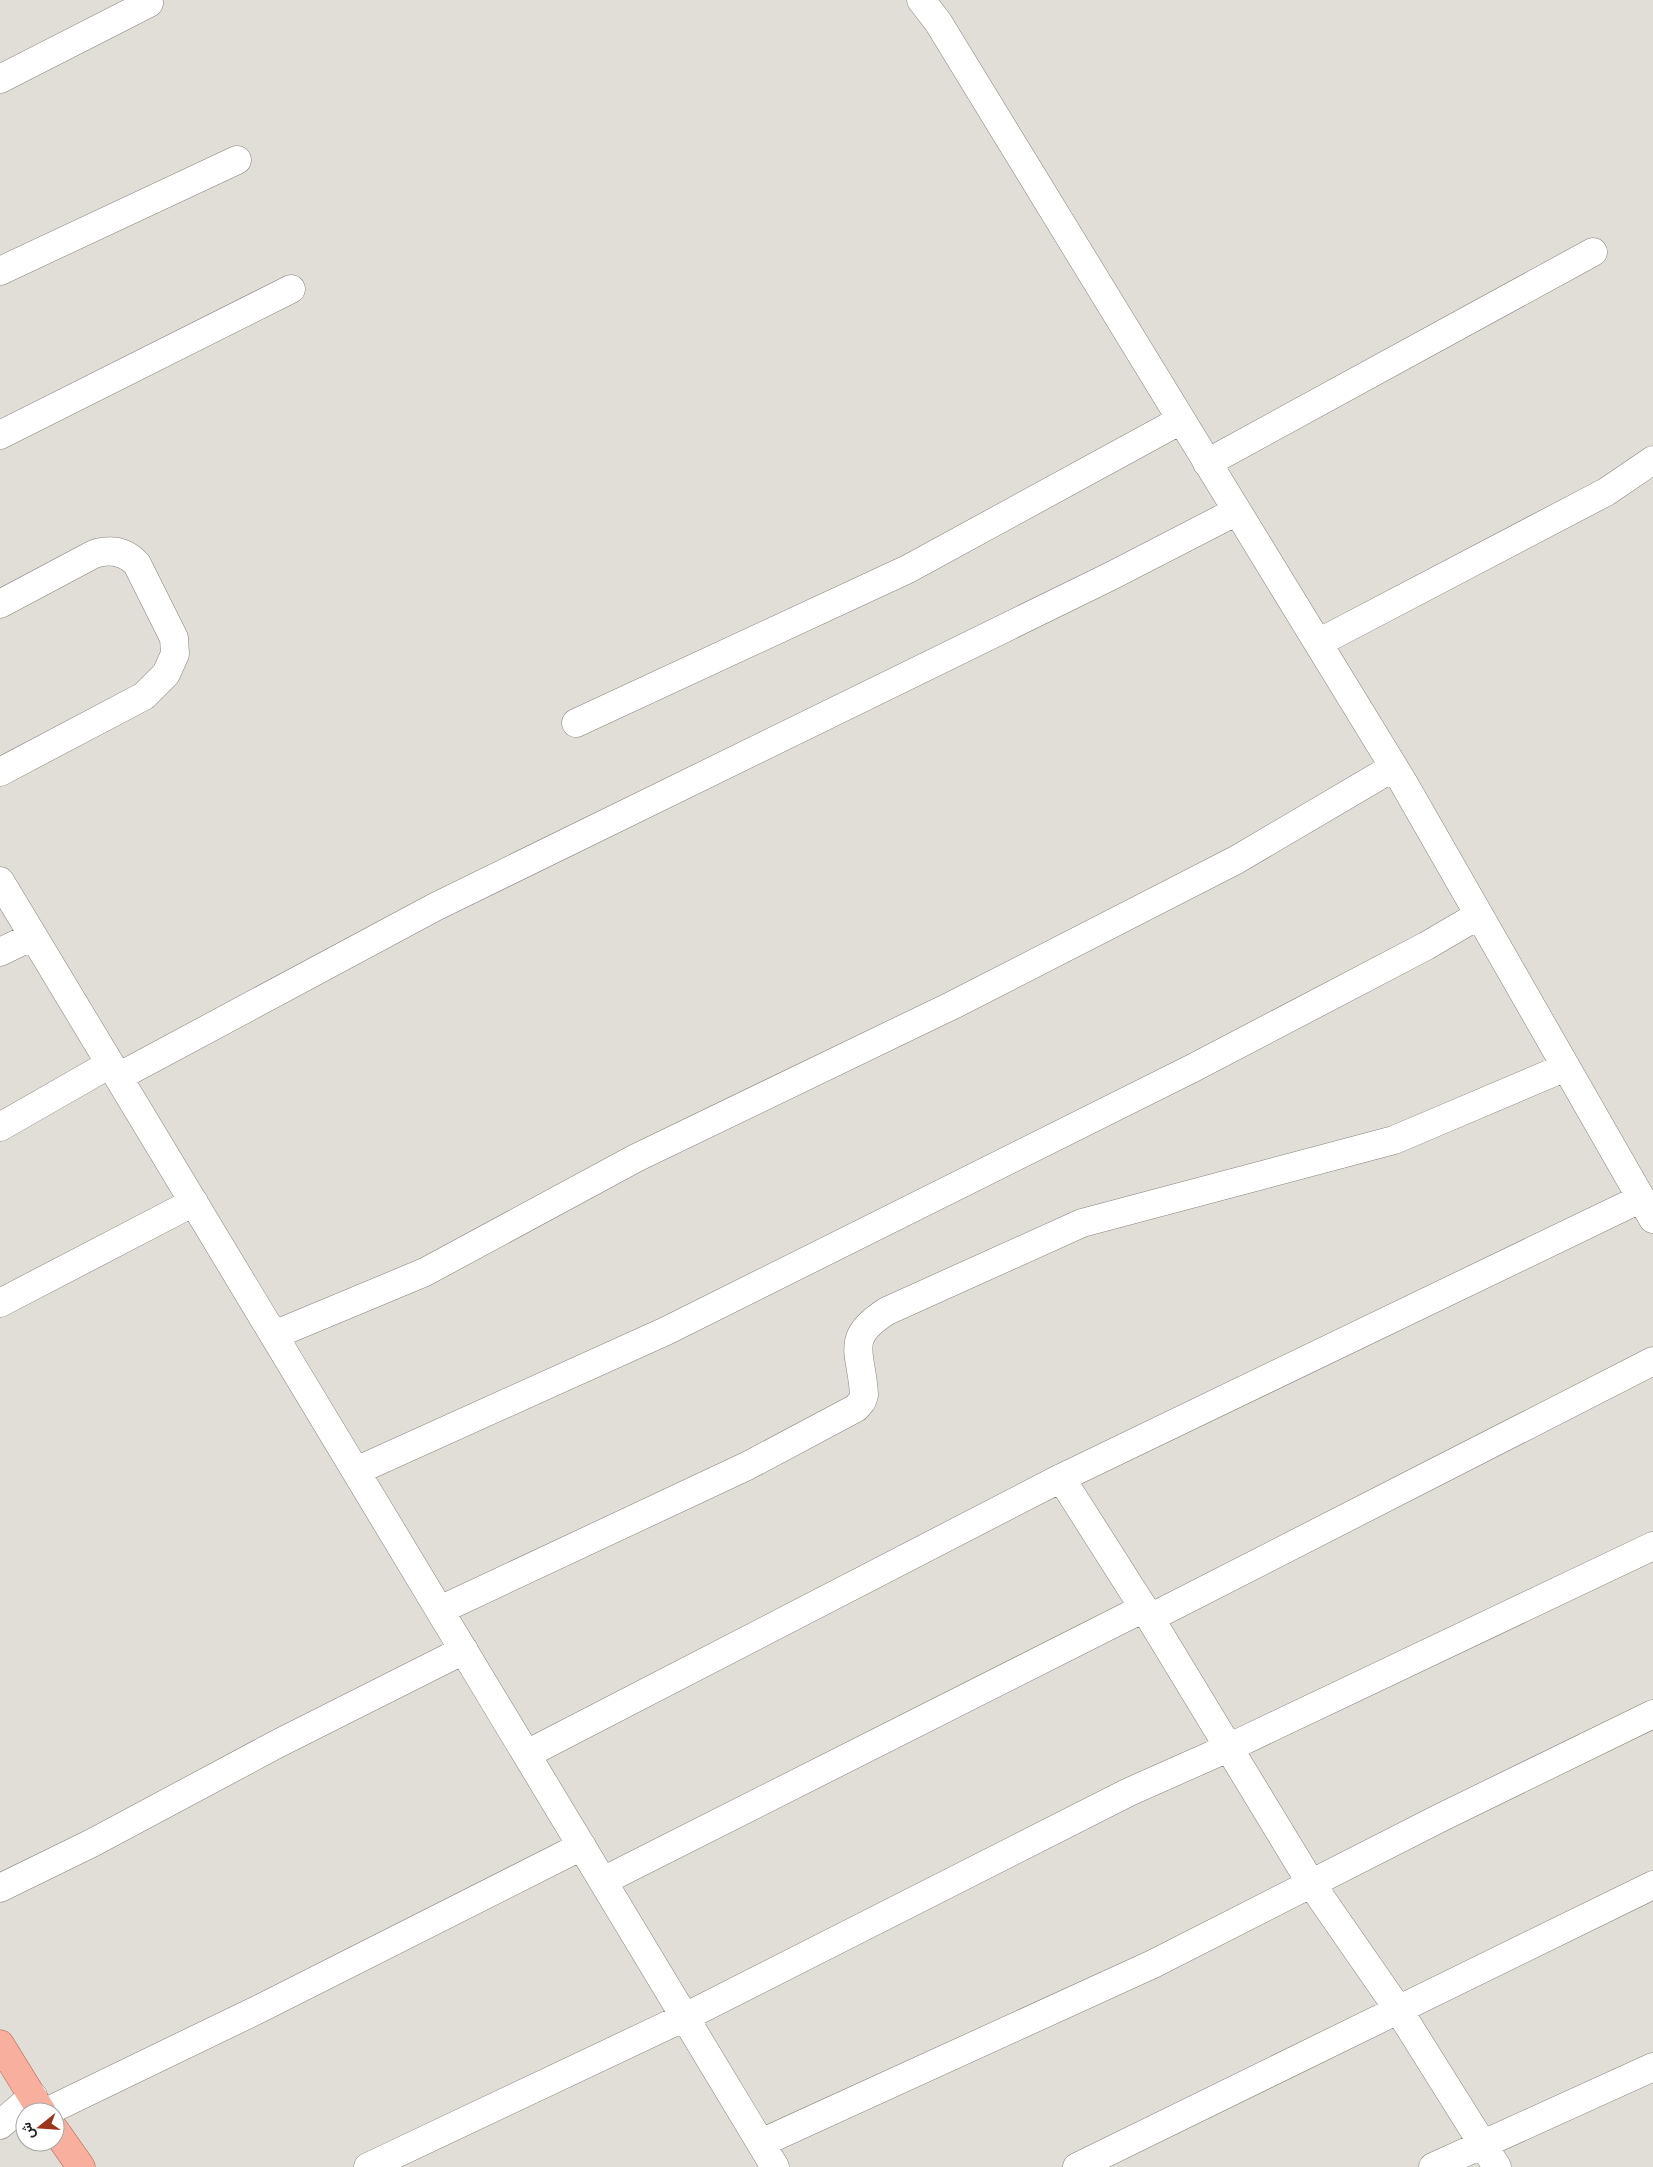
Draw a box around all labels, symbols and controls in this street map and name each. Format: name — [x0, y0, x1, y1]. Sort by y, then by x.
north arrow — [15, 2102, 65, 2152]
text: ش — [17, 2120, 39, 2141]

